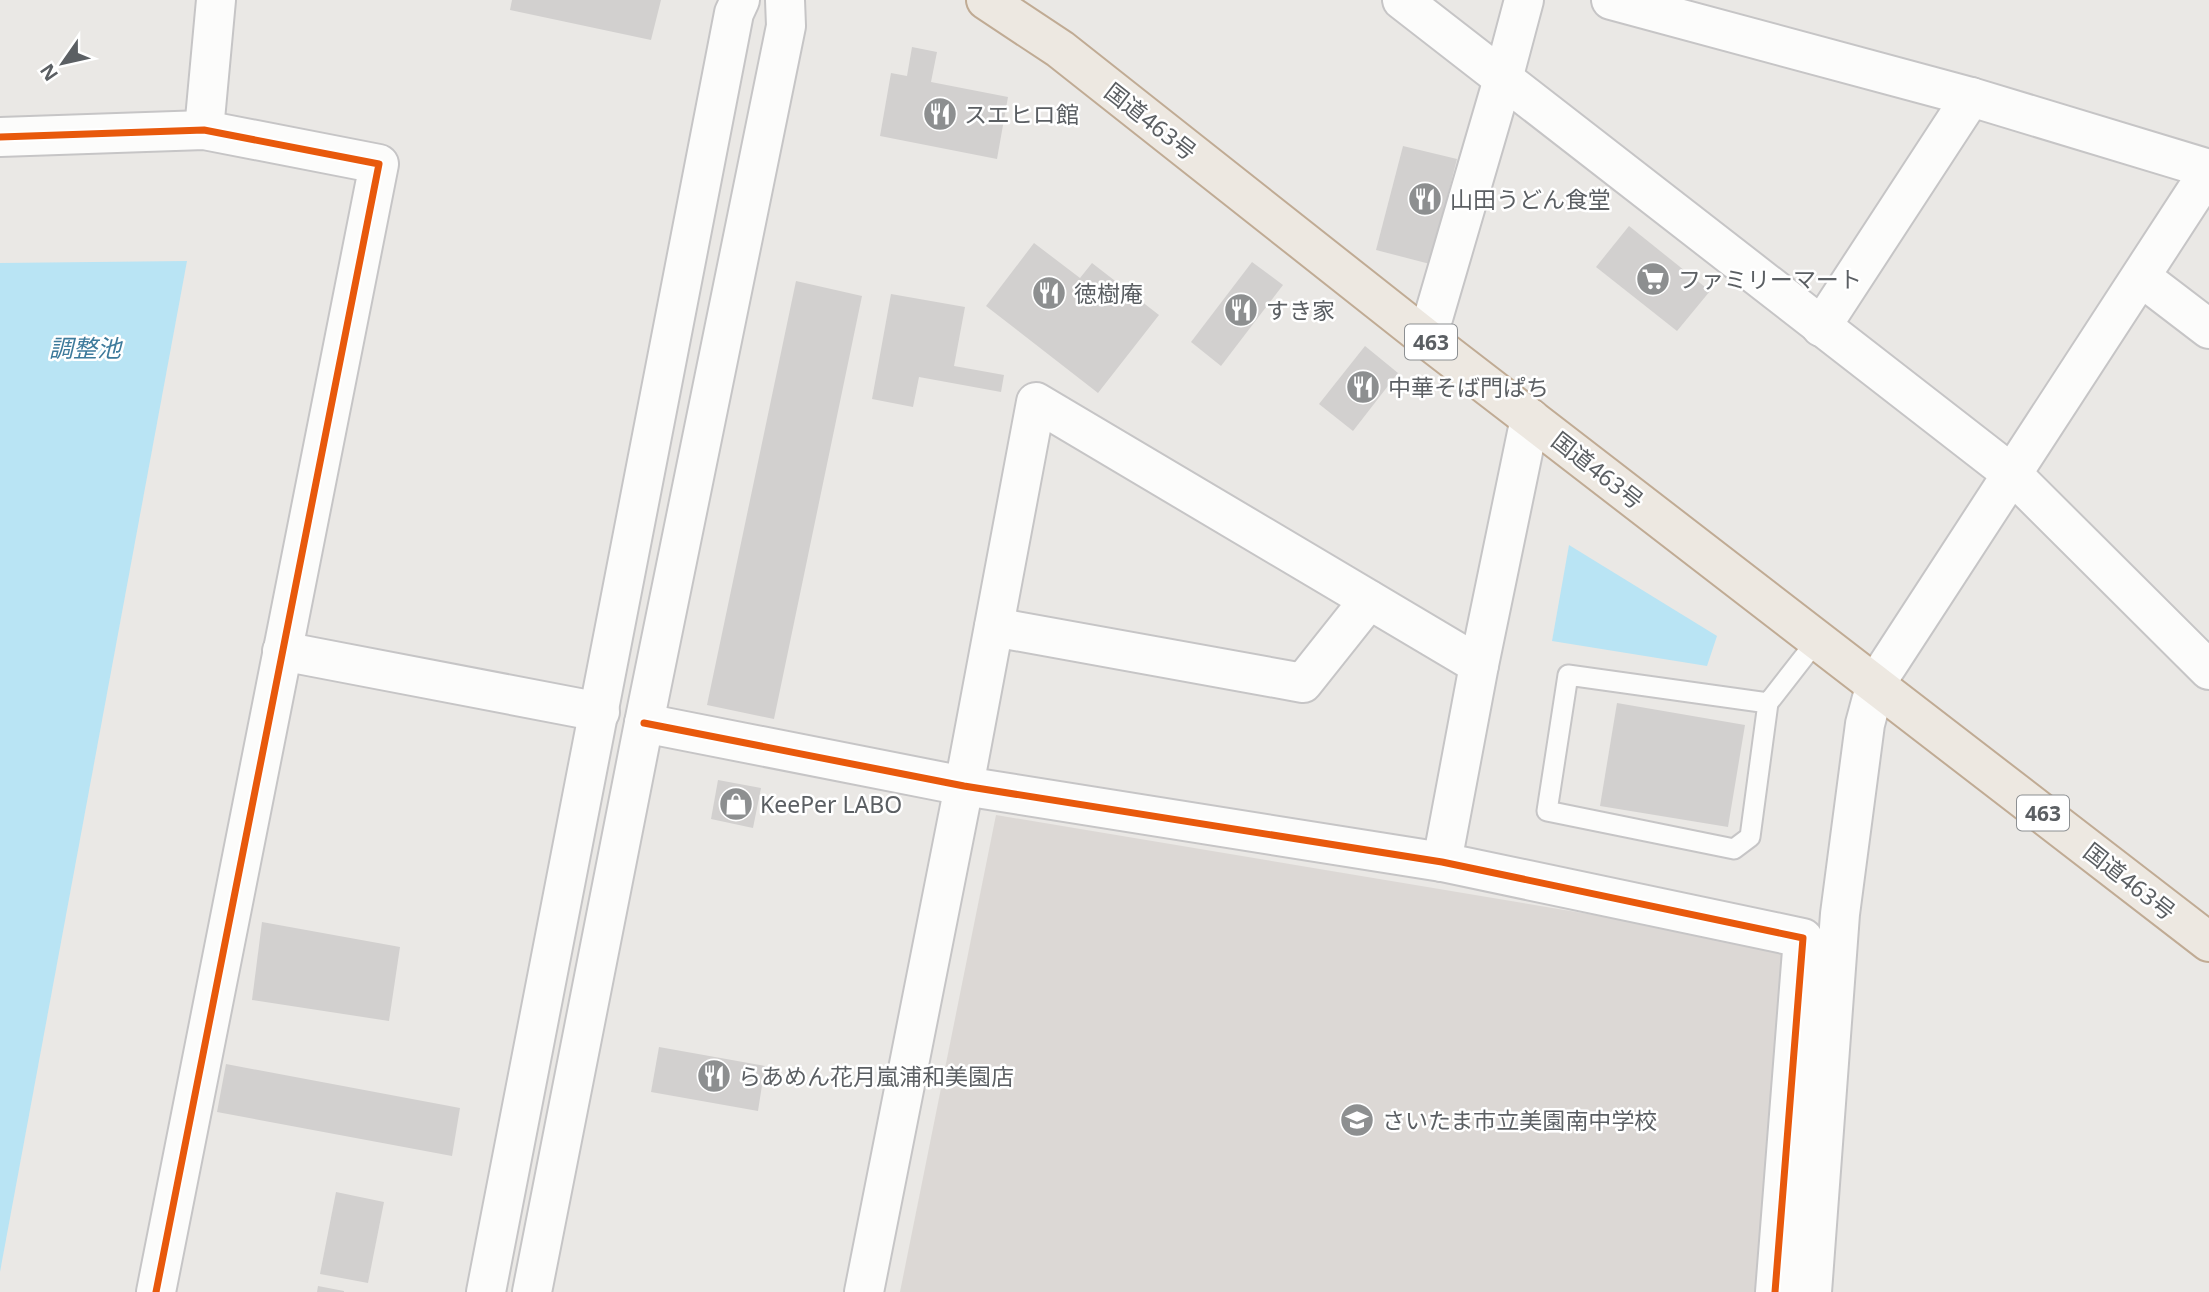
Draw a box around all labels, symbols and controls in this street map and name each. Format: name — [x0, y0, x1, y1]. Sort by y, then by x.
north arrow — [28, 28, 98, 98]
text: N — [34, 59, 64, 86]
street label: 国道463号 — [1098, 75, 1204, 167]
restaurant icon: スエヒロ館 — [921, 95, 959, 133]
place label: スエヒロ館 — [964, 98, 1079, 130]
restaurant icon: 山田うどん食堂 — [1406, 180, 1444, 218]
place label: 山田うどん食堂 — [1450, 183, 1611, 215]
supermarket icon: ファミリーマート — [1634, 260, 1672, 298]
place label: ファミリーマート — [1678, 263, 1862, 295]
restaurant icon: 徳樹庵 — [1030, 274, 1068, 312]
place label: 徳樹庵 — [1074, 277, 1143, 309]
restaurant icon: すき家 — [1222, 291, 1260, 329]
place label: すき家 — [1266, 294, 1335, 326]
road number: 463 — [1405, 324, 1457, 360]
water label: 調整池 — [49, 331, 123, 364]
restaurant icon: 中華そば門ぱち — [1344, 368, 1382, 406]
place label: 中華そば門ぱち — [1388, 371, 1549, 403]
street label: 国道463号 — [1545, 424, 1651, 516]
shop icon: KeePer LABO — [717, 785, 755, 823]
place label: KeePer LABO — [760, 788, 902, 820]
road number: 463 — [2017, 796, 2069, 830]
street label: 国道463号 — [2077, 835, 2183, 927]
restaurant icon: らあめん花月嵐浦和美園店 — [695, 1057, 733, 1095]
place label: らあめん花月嵐浦和美園店 — [738, 1060, 1014, 1092]
school or university icon: さいたま市立美園南中学校 — [1338, 1101, 1376, 1139]
place label: さいたま市立美園南中学校 — [1382, 1104, 1657, 1136]

